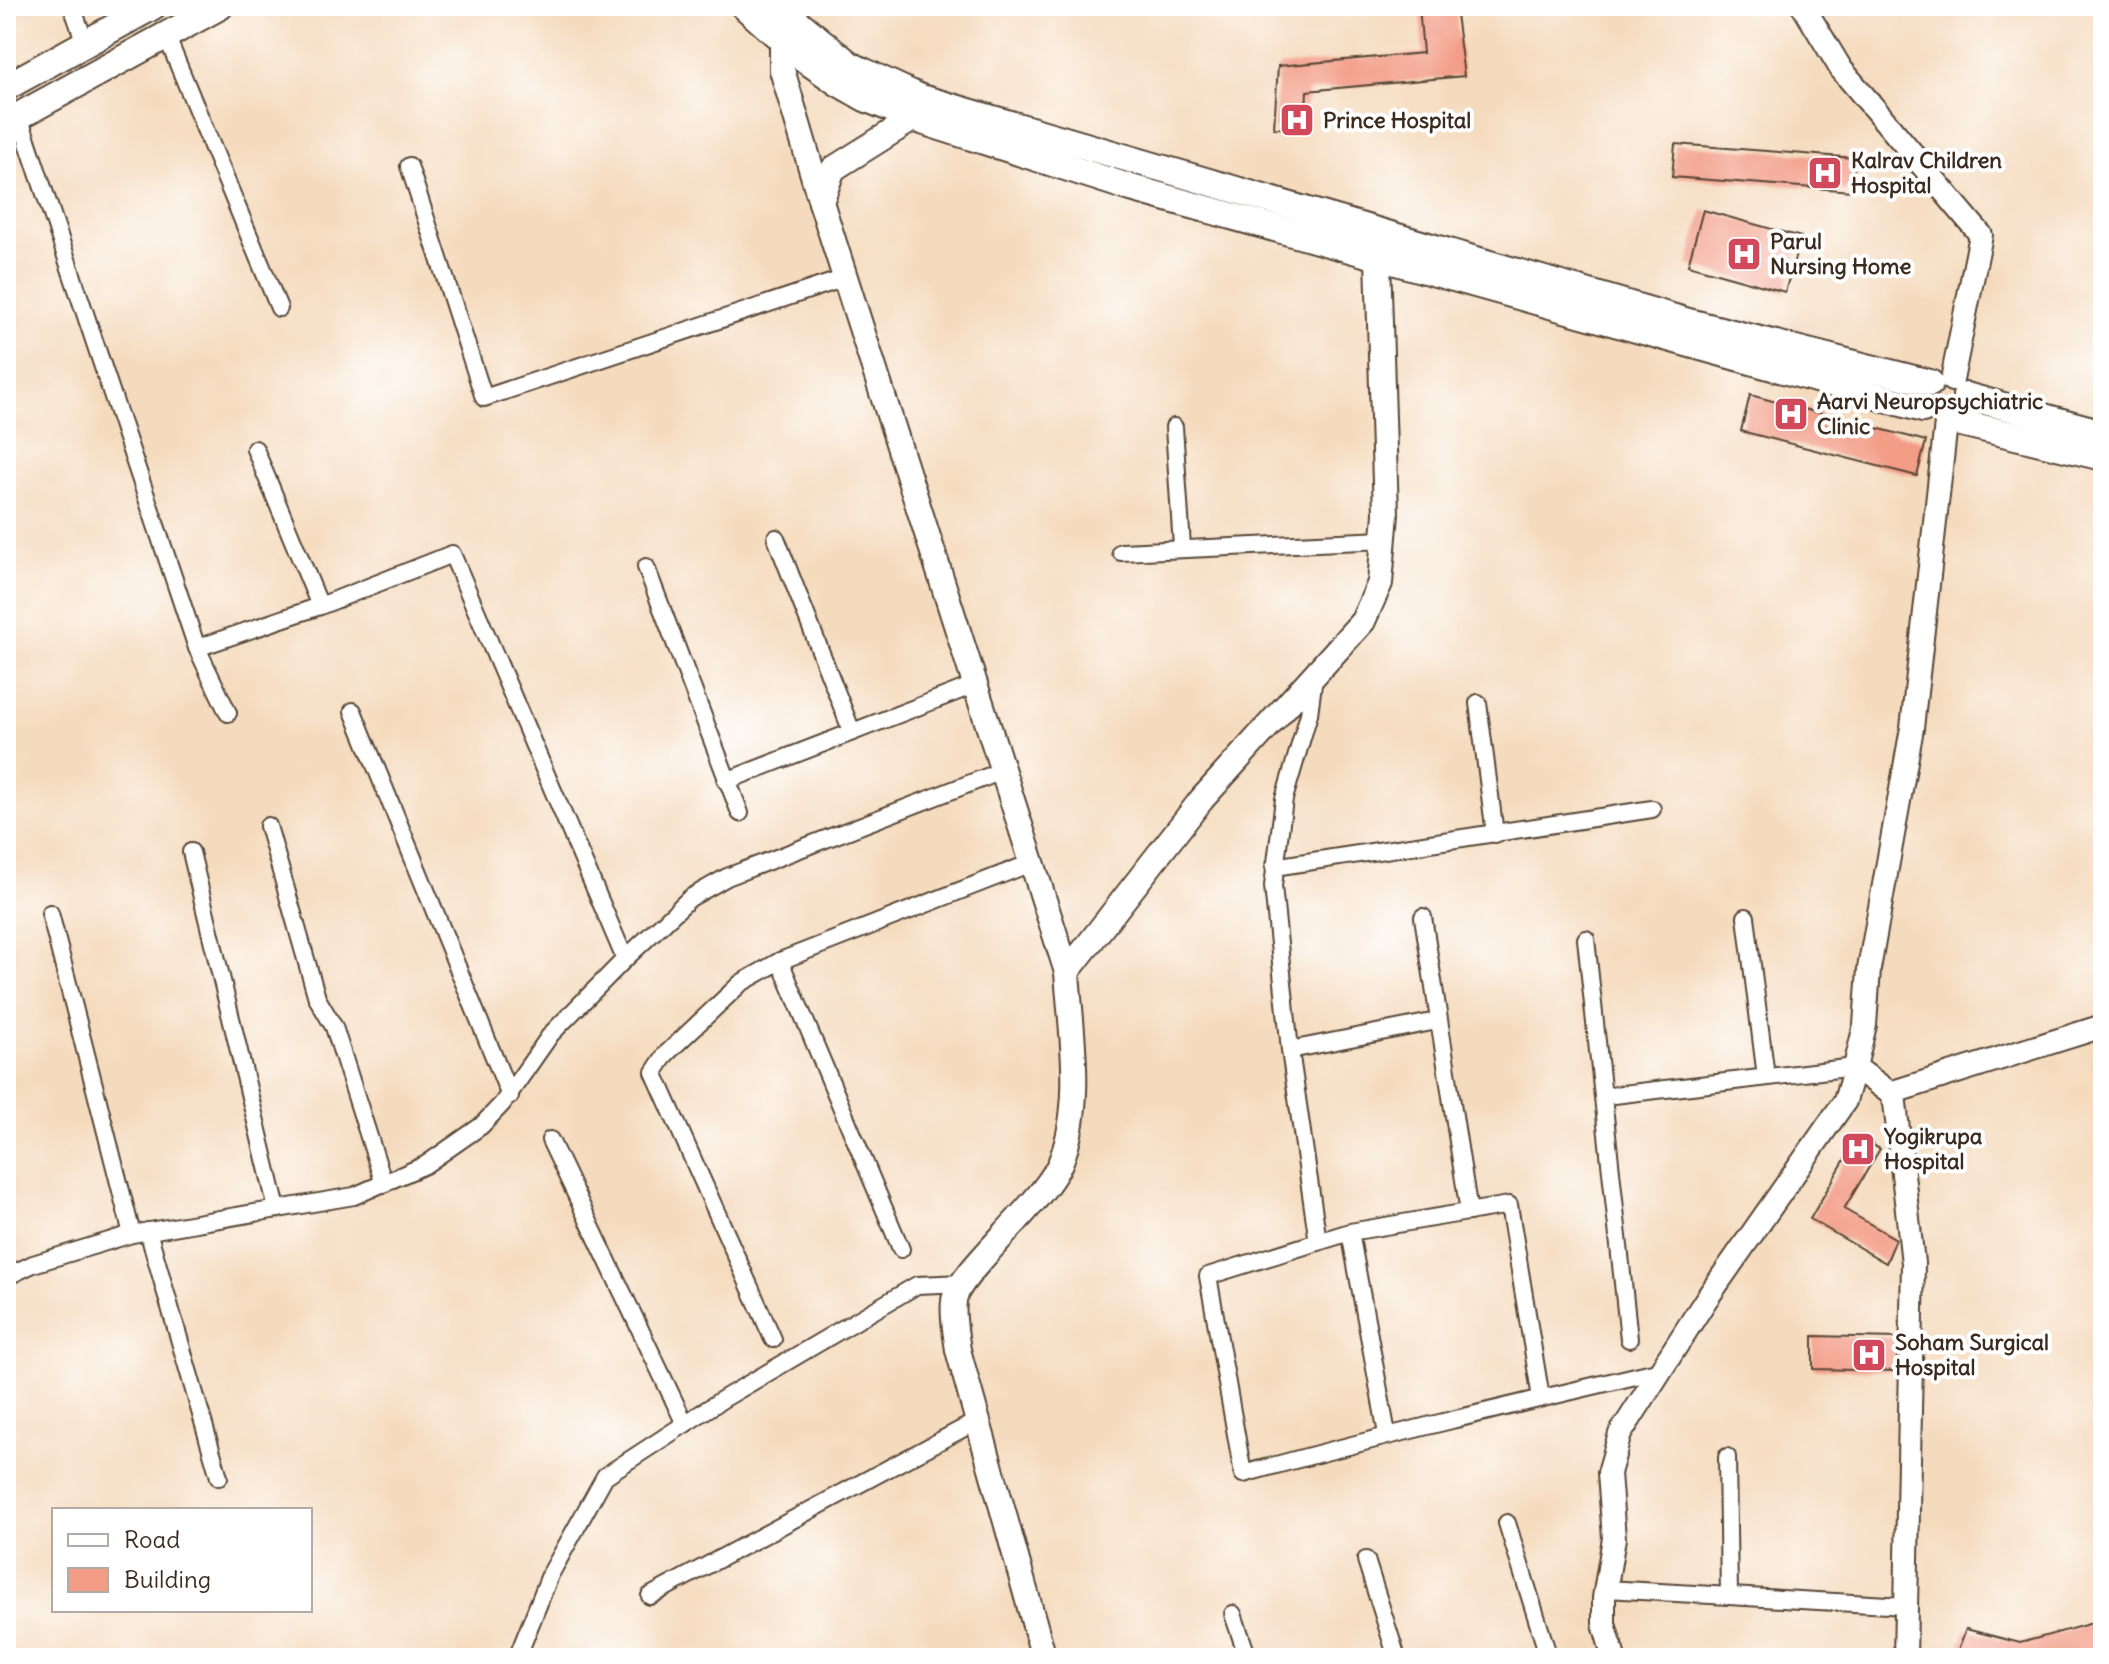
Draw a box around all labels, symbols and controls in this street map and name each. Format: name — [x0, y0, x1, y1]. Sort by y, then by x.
hospital icon: Prince Hospital — [1278, 101, 1316, 139]
place label: Prince Hospital — [1323, 106, 1471, 134]
place label: Kalrav Children Hospital — [1851, 146, 2002, 199]
hospital icon: Kalrav Children Hospital — [1806, 154, 1844, 192]
place label: Parul Nursing Home — [1770, 227, 1912, 280]
hospital icon: Parul Nursing Home — [1725, 235, 1763, 273]
place label: Aarvi Neuropsychiatric Clinic — [1817, 387, 2043, 440]
hospital icon: Aarvi Neuropsychiatric Clinic — [1772, 395, 1810, 433]
place label: Yogikrupa Hospital — [1883, 1122, 1983, 1175]
hospital icon: Yogikrupa Hospital — [1839, 1130, 1877, 1168]
place label: Soham Surgical Hospital — [1895, 1328, 2049, 1381]
hospital icon: Soham Surgical Hospital — [1850, 1336, 1888, 1374]
legend — [52, 1508, 312, 1612]
text: Road — [124, 1524, 180, 1554]
text: Building — [124, 1564, 211, 1594]

